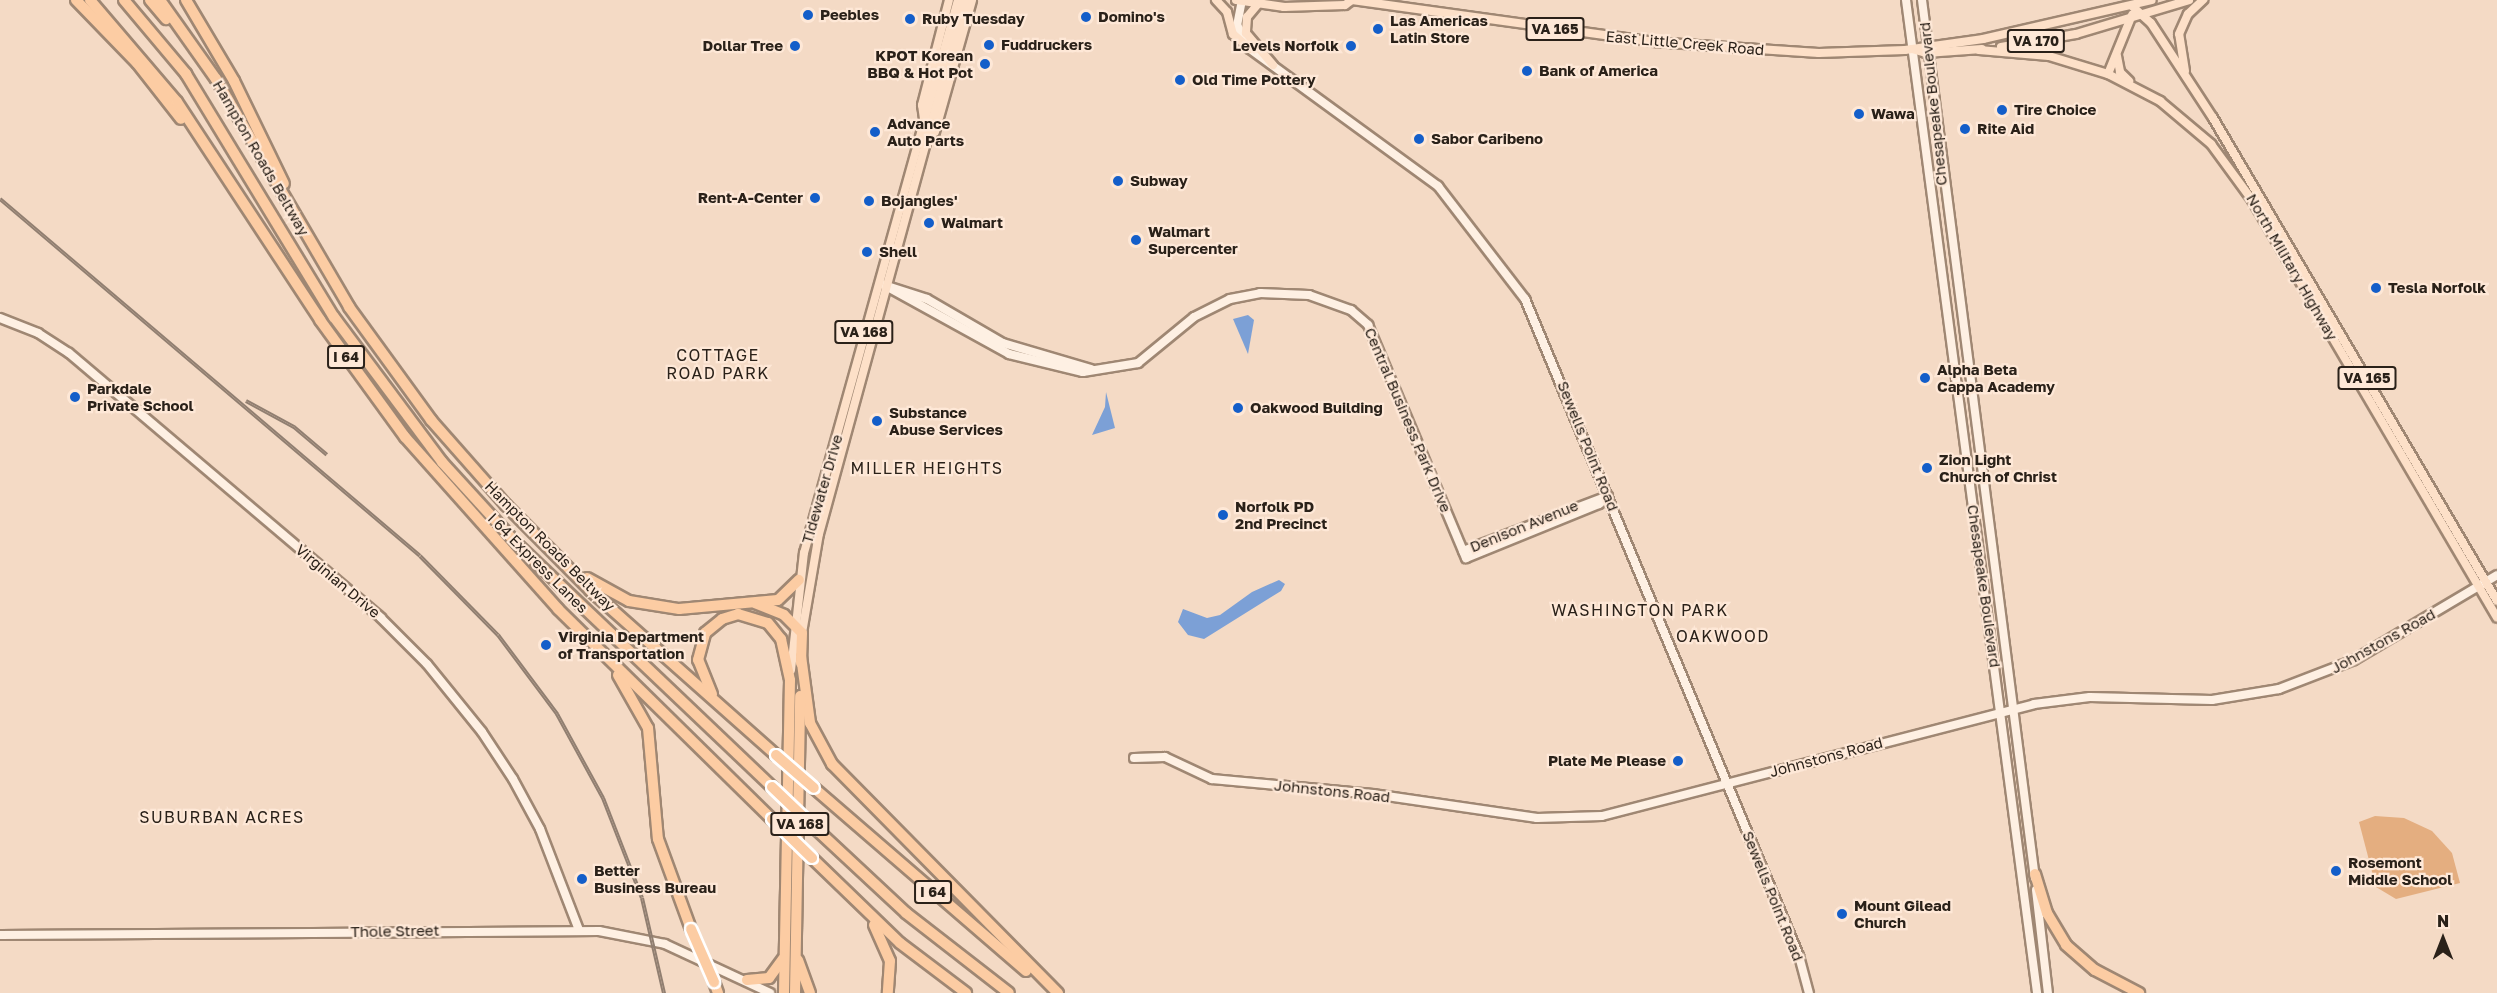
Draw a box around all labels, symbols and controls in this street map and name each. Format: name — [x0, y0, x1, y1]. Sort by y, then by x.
place label: Peebles — [820, 6, 879, 24]
marker: Peebles — [801, 8, 815, 22]
place label: Domino's — [1098, 8, 1165, 26]
place label: Ruby Tuesday — [922, 10, 1025, 28]
marker: Domino's — [1079, 10, 1093, 24]
place label: Las Americas Latin Store — [1390, 11, 1488, 46]
marker: Ruby Tuesday — [903, 12, 917, 26]
road number: VA 165 — [1525, 18, 1585, 40]
street label: Chesapeake Boulevard — [1915, 21, 1951, 187]
marker: Las Americas Latin Store — [1371, 22, 1385, 36]
street label: East Little Creek Road — [1605, 27, 1765, 59]
road number: VA 170 — [2006, 30, 2066, 52]
place label: Fuddruckers — [1001, 36, 1092, 54]
place label: Dollar Tree — [702, 37, 783, 55]
place label: Levels Norfolk — [1233, 37, 1339, 55]
marker: Fuddruckers — [982, 38, 996, 52]
marker: Dollar Tree — [788, 39, 802, 53]
marker: Levels Norfolk — [1344, 39, 1358, 53]
place label: KPOT Korean BBQ & Hot Pot — [867, 46, 973, 81]
marker: KPOT Korean BBQ & Hot Pot — [978, 57, 992, 71]
place label: Bank of America — [1539, 62, 1658, 80]
marker: Bank of America — [1520, 64, 1534, 78]
place label: Old Time Pottery — [1192, 71, 1316, 89]
marker: Old Time Pottery — [1173, 73, 1187, 87]
street label: Hampton Roads Beltway — [209, 77, 313, 239]
place label: Tire Choice — [2014, 101, 2096, 119]
marker: Tire Choice — [1995, 103, 2009, 117]
place label: Wawa — [1871, 105, 1915, 123]
marker: Wawa — [1852, 107, 1866, 121]
place label: Advance Auto Parts — [887, 114, 964, 149]
place label: Rite Aid — [1977, 120, 2034, 138]
marker: Rite Aid — [1958, 122, 1972, 136]
marker: Advance Auto Parts — [868, 125, 882, 139]
place label: Sabor Caribeno — [1431, 130, 1543, 148]
marker: Sabor Caribeno — [1412, 132, 1426, 146]
place label: Subway — [1130, 172, 1188, 190]
marker: Subway — [1111, 174, 1125, 188]
place label: Rent-A-Center — [698, 189, 803, 207]
street label: North Military Highway — [2243, 190, 2341, 344]
marker: Rent-A-Center — [808, 191, 822, 205]
place label: Bojangles' — [881, 192, 957, 210]
marker: Bojangles' — [862, 194, 876, 208]
place label: Walmart — [941, 214, 1003, 232]
marker: Walmart — [922, 216, 936, 230]
place label: Walmart Supercenter — [1148, 222, 1238, 257]
marker: Walmart Supercenter — [1129, 233, 1143, 247]
place label: Shell — [879, 243, 917, 261]
marker: Shell — [860, 245, 874, 259]
place label: Tesla Norfolk — [2388, 279, 2486, 297]
marker: Tesla Norfolk — [2369, 281, 2383, 295]
road number: VA 168 — [834, 321, 894, 343]
street label: Central Business Park Drive — [1361, 325, 1455, 515]
district label: COTTAGE ROAD PARK — [666, 345, 770, 383]
road number: I 64 — [326, 346, 366, 368]
place label: Alpha Beta Cappa Academy — [1937, 360, 2055, 395]
road number: VA 165 — [2337, 367, 2397, 389]
marker: Alpha Beta Cappa Academy — [1918, 371, 1932, 385]
street label: Sewells Point Road — [1554, 378, 1622, 514]
place label: Parkdale Private School — [87, 379, 194, 414]
marker: Parkdale Private School — [68, 390, 82, 404]
place label: Oakwood Building — [1250, 399, 1383, 417]
marker: Oakwood Building — [1231, 401, 1245, 415]
place label: Substance Abuse Services — [889, 403, 1003, 438]
marker: Substance Abuse Services — [870, 414, 884, 428]
street label: Tidewater Drive — [798, 432, 846, 546]
place label: Zion Light Church of Christ — [1939, 450, 2057, 485]
district label: MILLER HEIGHTS — [850, 458, 1004, 478]
marker: Zion Light Church of Christ — [1920, 461, 1934, 475]
street label: Hampton Roads Beltway — [481, 477, 619, 615]
street label: Denison Avenue — [1467, 496, 1581, 556]
place label: Norfolk PD 2nd Precinct — [1235, 497, 1327, 532]
street label: Chesapeake Boulevard — [1964, 503, 2004, 669]
marker: Norfolk PD 2nd Precinct — [1216, 508, 1230, 522]
street label: I 64 Express Lanes — [484, 509, 592, 617]
street label: Virginian Drive — [292, 540, 384, 622]
district label: WASHINGTON PARK — [1551, 600, 1729, 620]
street label: Johnstons Road — [2328, 605, 2438, 677]
district label: OAKWOOD — [1676, 626, 1770, 646]
place label: Virginia Department of Transportation — [558, 627, 704, 662]
marker: Virginia Department of Transportation — [539, 638, 553, 652]
street label: Johnstons Road — [1767, 733, 1885, 781]
place label: Plate Me Please — [1548, 752, 1666, 770]
marker: Plate Me Please — [1671, 754, 1685, 768]
street label: Johnstons Road — [1273, 776, 1391, 806]
district label: SUBURBAN ACRES — [139, 807, 305, 827]
road number: VA 168 — [770, 813, 830, 835]
street label: Sewells Point Road — [1739, 828, 1807, 964]
place label: Rosemont Middle School — [2348, 853, 2452, 888]
place label: Better Business Bureau — [594, 861, 716, 896]
marker: Rosemont Middle School — [2329, 864, 2343, 878]
marker: Better Business Bureau — [575, 872, 589, 886]
road number: I 64 — [914, 881, 952, 903]
place label: Mount Gilead Church — [1854, 896, 1951, 931]
marker: Mount Gilead Church — [1835, 907, 1849, 921]
north arrow — [2413, 909, 2473, 969]
text: N — [2437, 911, 2449, 931]
street label: Thole Street — [350, 921, 440, 941]

